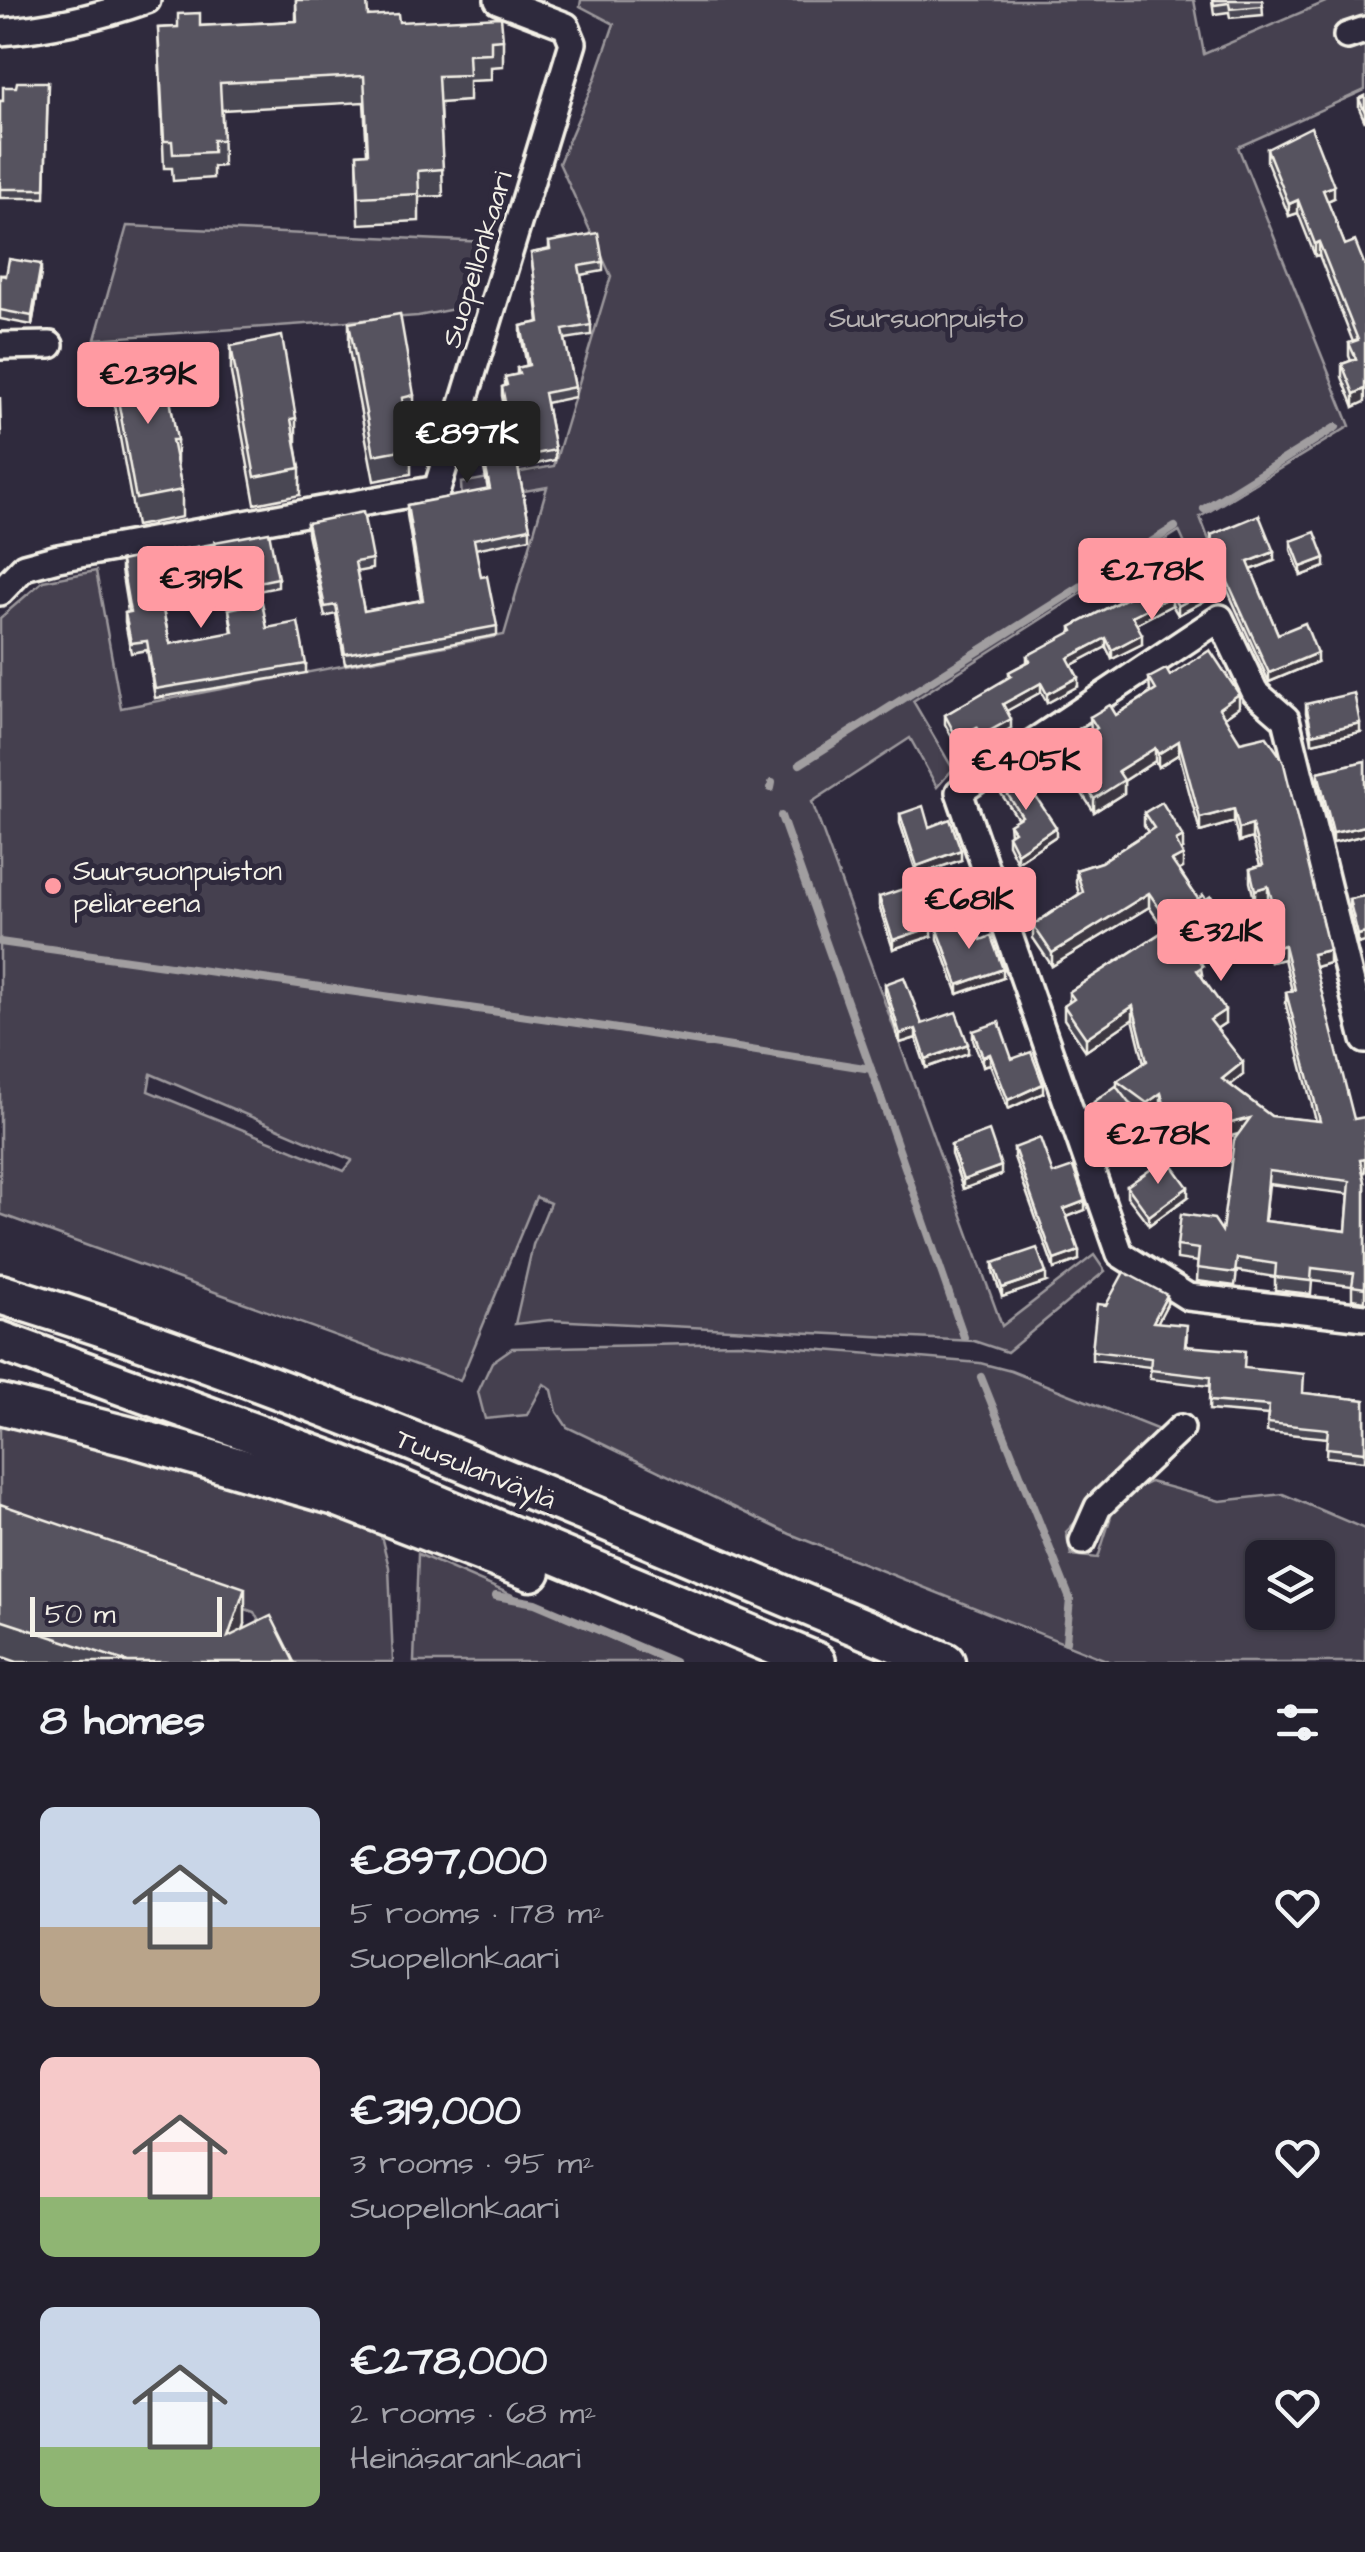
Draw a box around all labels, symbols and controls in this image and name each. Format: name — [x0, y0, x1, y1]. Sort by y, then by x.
street label: Suopellonkaari — [432, 166, 523, 352]
park label: Suursuonpuisto — [828, 299, 1024, 338]
pin: €239K — [78, 342, 218, 427]
text: €239K — [99, 352, 197, 397]
pin: €897K — [397, 401, 537, 486]
text: €897K — [415, 411, 519, 456]
pin: €278K — [1082, 538, 1222, 623]
pin: €319K — [131, 546, 271, 631]
text: €278K — [1100, 548, 1204, 593]
text: €319K — [159, 556, 243, 601]
pin: €405K — [956, 728, 1096, 813]
text: €405K — [971, 738, 1081, 783]
place label: Suursuonpuiston peliareena — [73, 852, 282, 923]
pin: €681K — [899, 867, 1039, 952]
marker: Suursuonpuiston peliareena — [42, 875, 64, 897]
text: €681K — [924, 877, 1014, 922]
pin: €321K — [1151, 899, 1291, 984]
text: €321K — [1179, 909, 1263, 954]
pin: €278K — [1088, 1102, 1228, 1187]
text: €278K — [1106, 1112, 1210, 1157]
street label: Tuusulanväylä — [389, 1420, 561, 1521]
map controls — [1245, 1540, 1335, 1630]
button: layers — [1245, 1540, 1335, 1630]
scale bar — [30, 1592, 222, 1636]
text: 50 m — [45, 1595, 116, 1634]
text: 8 homes — [40, 1693, 205, 1751]
icon: filters — [1270, 1695, 1325, 1750]
text: €897,000 — [350, 1833, 547, 1891]
icon: home — [120, 1847, 240, 1967]
icon: heart — [1270, 1880, 1325, 1935]
text: 5 rooms · 178 m² — [350, 1891, 604, 1936]
text: Suopellonkaari — [350, 1936, 559, 1981]
text: €319,000 — [350, 2083, 521, 2141]
icon: home — [120, 2097, 240, 2217]
icon: heart — [1270, 2130, 1325, 2185]
text: 3 rooms · 95 m² — [350, 2141, 594, 2186]
text: Suopellonkaari — [350, 2186, 559, 2231]
text: €278,000 — [350, 2333, 547, 2391]
icon: home — [120, 2347, 240, 2467]
icon: heart — [1270, 2380, 1325, 2435]
text: 2 rooms · 68 m² — [350, 2391, 596, 2436]
text: Heinäsarankaari — [350, 2436, 581, 2481]

